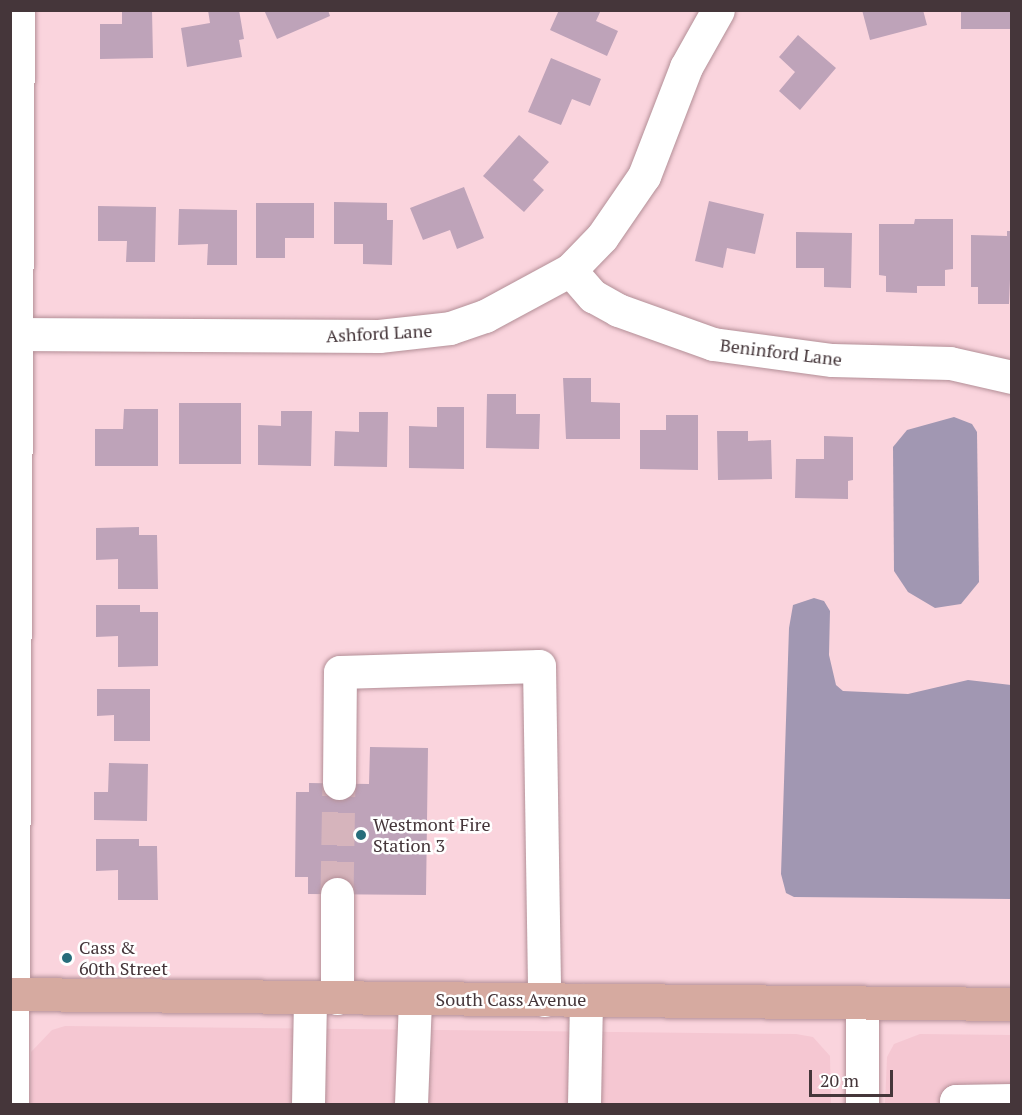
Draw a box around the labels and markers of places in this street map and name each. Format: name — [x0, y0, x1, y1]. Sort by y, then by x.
place label: Westmont Fire Station 3 — [373, 814, 491, 856]
marker: Westmont Fire Station 3 — [354, 828, 368, 842]
place label: Cass & 60th Street — [79, 937, 168, 980]
marker: Cass & 60th Street — [60, 951, 74, 965]

